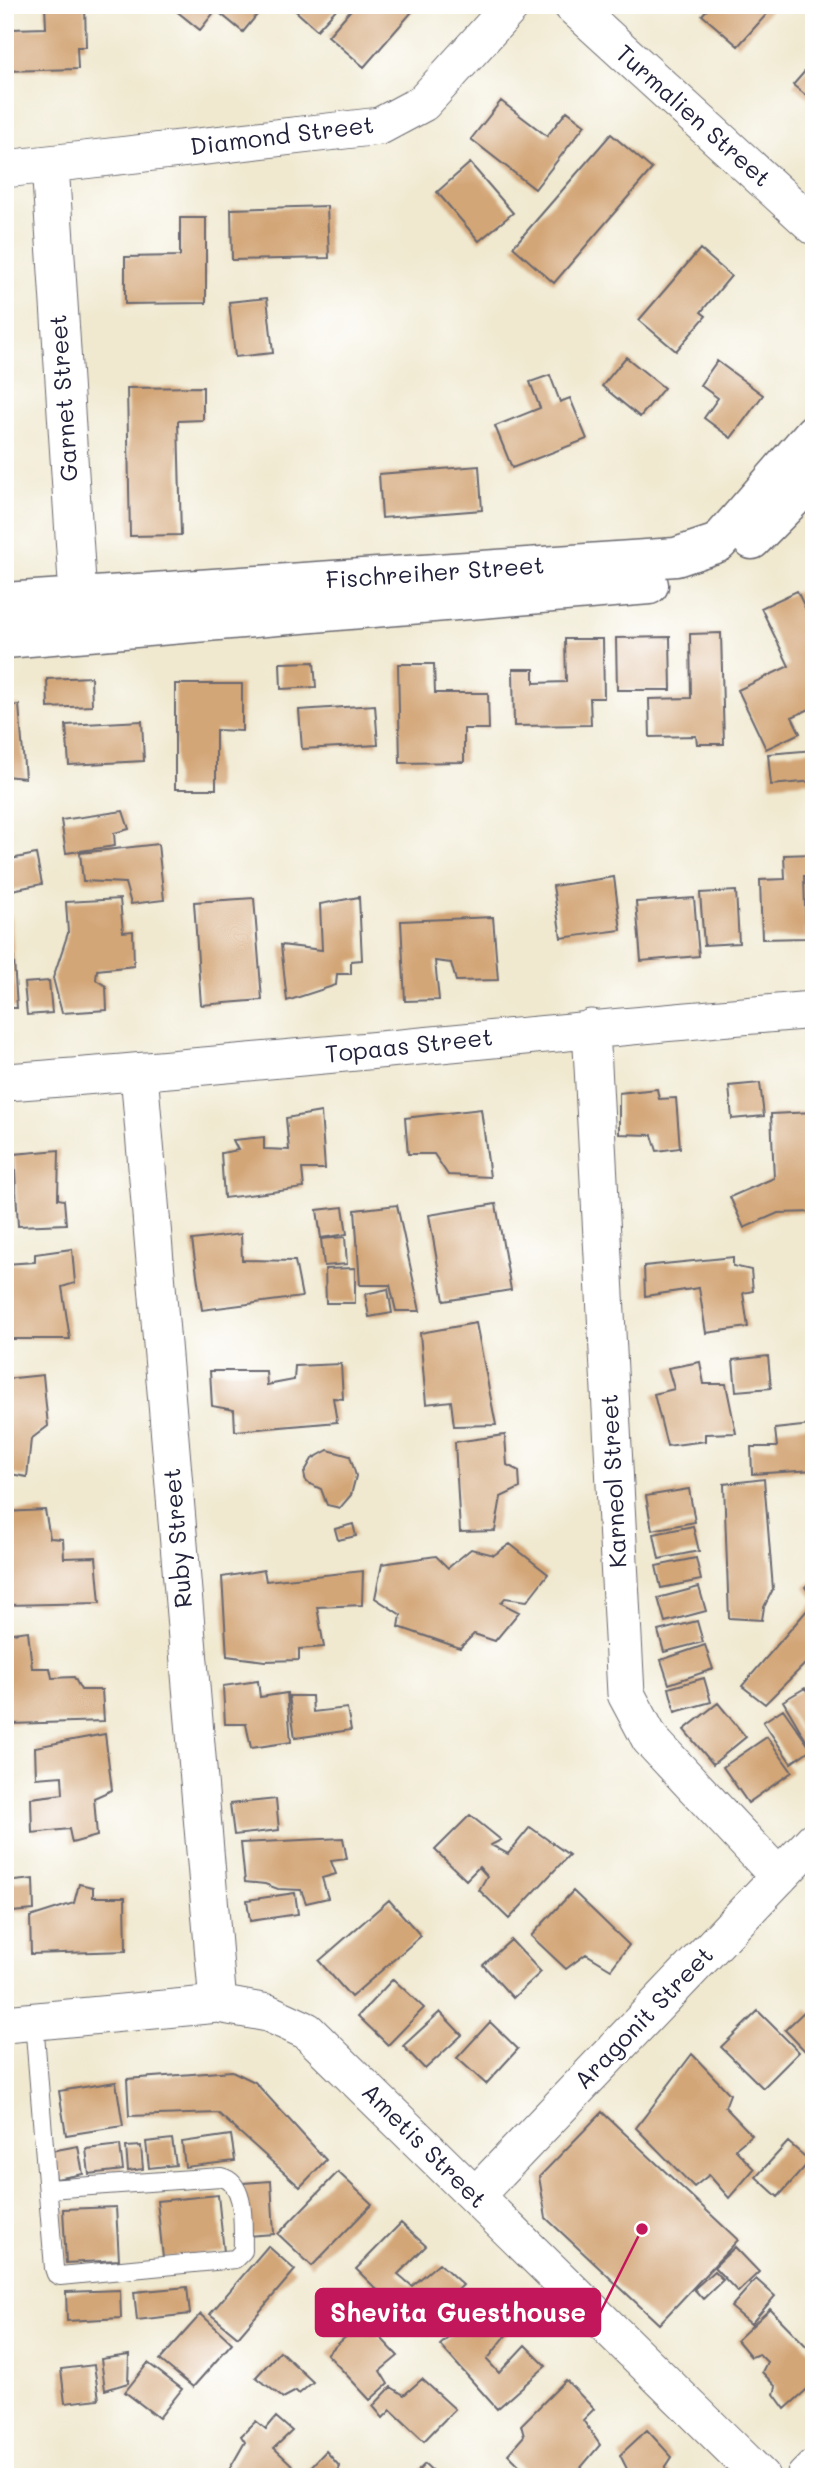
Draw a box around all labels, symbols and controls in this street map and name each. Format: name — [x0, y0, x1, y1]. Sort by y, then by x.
street label: Turmalien Street — [610, 37, 778, 193]
street label: Diamond Street — [188, 108, 375, 161]
street label: Garnet Street — [41, 313, 84, 483]
street label: Fischreiher Street — [325, 548, 545, 595]
street label: Topaas Street — [324, 1020, 494, 1069]
street label: Karneol Street — [592, 1393, 633, 1569]
street label: Ruby Street — [155, 1467, 198, 1609]
street label: Aragonit Street — [567, 1939, 719, 2095]
street label: Ametis Street — [356, 2076, 494, 2214]
callout: Shevita Guesthouse — [316, 2289, 600, 2336]
text: Shevita Guesthouse — [330, 2295, 586, 2329]

